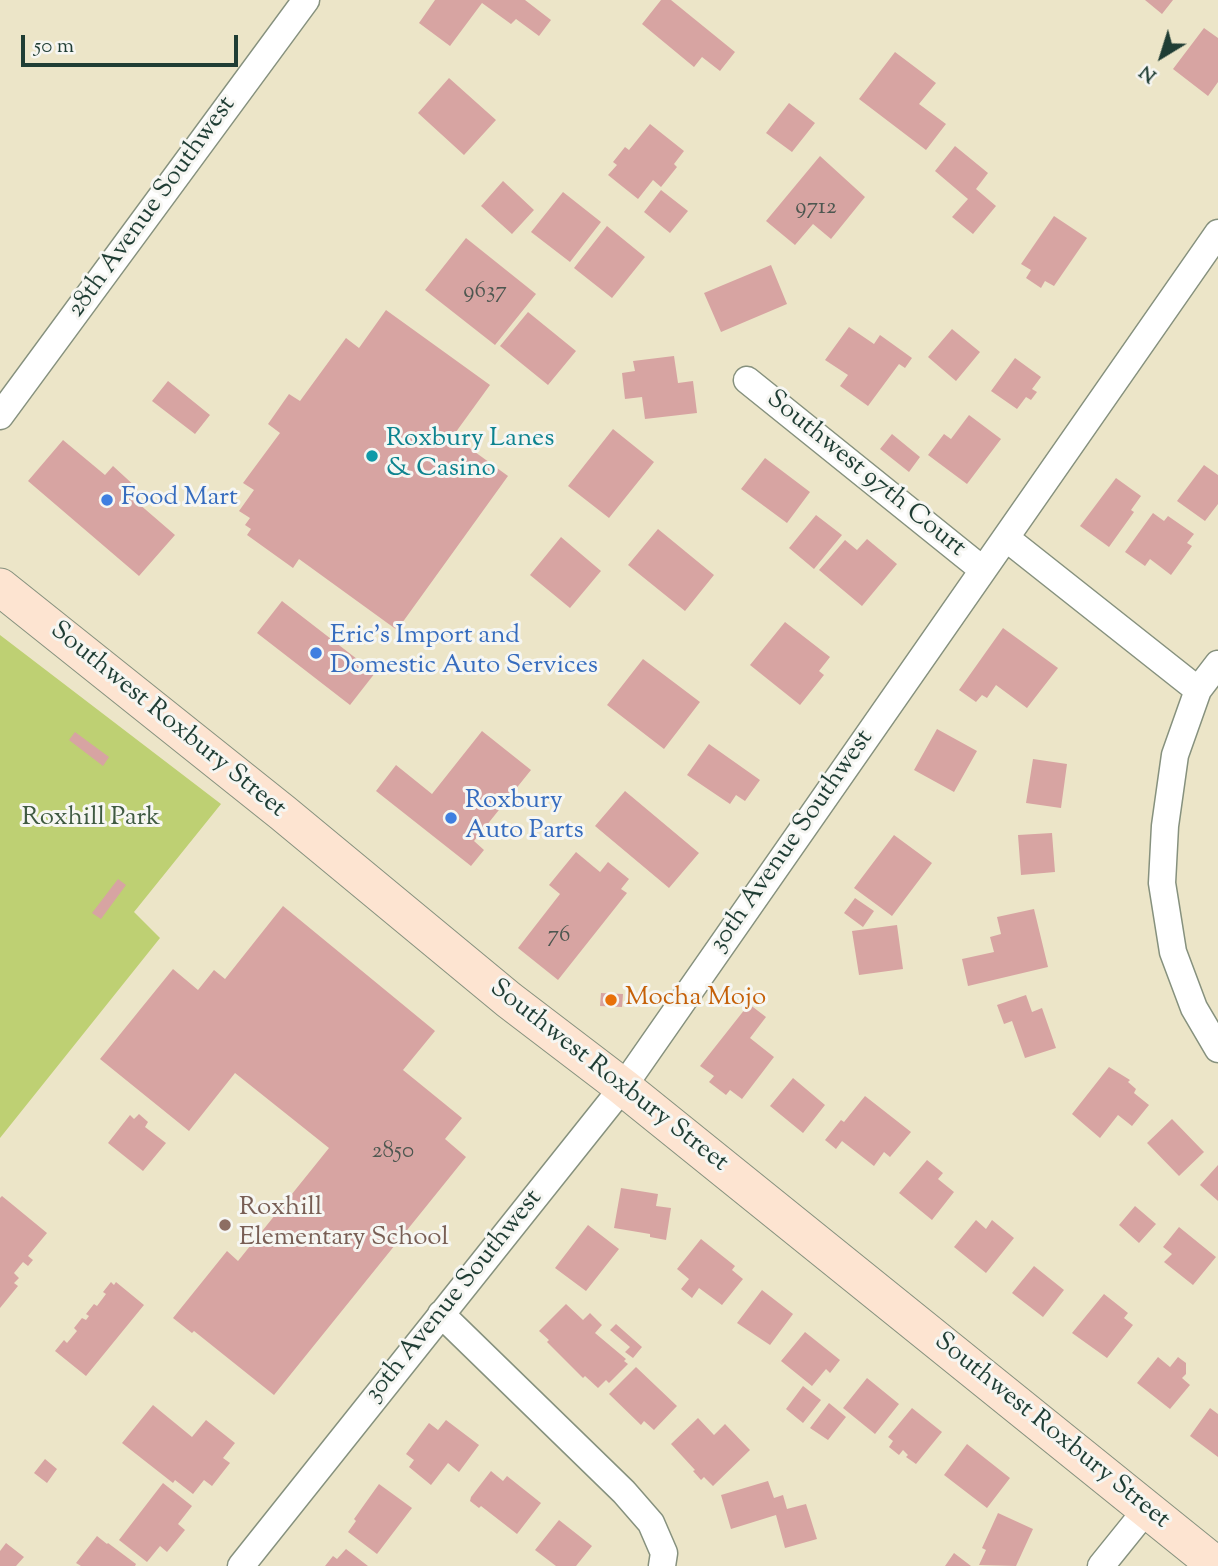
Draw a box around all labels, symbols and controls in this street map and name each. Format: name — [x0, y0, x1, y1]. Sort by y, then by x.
scale bar — [24, 21, 242, 65]
north arrow — [1127, 21, 1197, 91]
text: 50 m — [34, 32, 74, 62]
text: N — [1134, 58, 1163, 88]
street label: 28th Avenue Southwest — [62, 91, 244, 325]
house number: 9712 — [795, 195, 837, 223]
house number: 9637 — [463, 279, 507, 307]
street label: Southwest 97th Court — [759, 385, 971, 565]
place label: Roxbury Lanes & Casino — [386, 425, 554, 486]
marker: Roxbury Lanes & Casino — [364, 448, 380, 464]
place label: Food Mart — [121, 484, 238, 516]
marker: Food Mart — [99, 492, 115, 508]
street label: Southwest Roxbury Street — [43, 616, 291, 826]
place label: Eric's Import and Domestic Auto Services — [330, 622, 598, 684]
marker: Eric's Import and Domestic Auto Services — [308, 645, 324, 661]
street label: 30th Avenue Southwest — [704, 725, 882, 959]
place label: Roxbury Auto Parts — [465, 787, 584, 848]
park label: Roxhill Park — [22, 804, 160, 836]
marker: Roxbury Auto Parts — [443, 810, 459, 826]
house number: 76 — [548, 923, 570, 951]
street label: Southwest Roxbury Street — [482, 974, 734, 1180]
place label: Mocha Mojo — [625, 984, 766, 1016]
marker: Mocha Mojo — [603, 992, 619, 1008]
house number: 2850 — [372, 1139, 414, 1167]
street label: 30th Avenue Southwest — [360, 1184, 550, 1410]
place label: Roxhill Elementary School — [239, 1194, 449, 1256]
marker: Roxhill Elementary School — [217, 1217, 233, 1233]
street label: Southwest Roxbury Street — [927, 1327, 1175, 1537]

